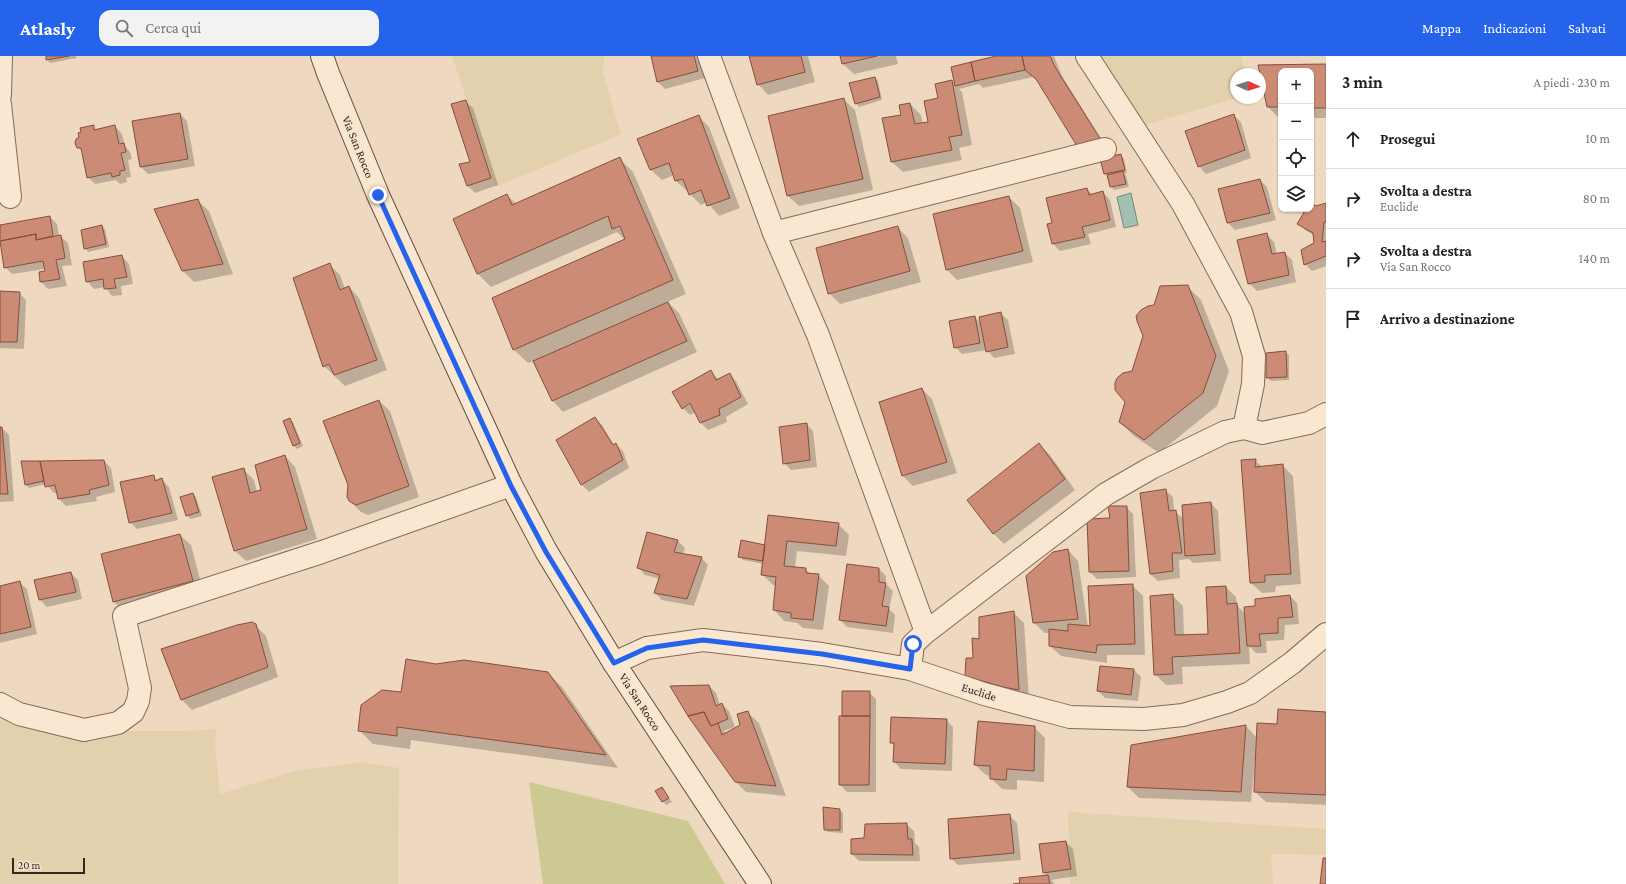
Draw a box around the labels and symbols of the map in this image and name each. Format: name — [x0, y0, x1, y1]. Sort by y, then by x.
north arrow — [1230, 68, 1266, 104]
street label: Via San Rocco — [339, 114, 377, 180]
route end — [369, 186, 387, 204]
route start — [904, 635, 922, 653]
street label: Via San Rocco — [616, 671, 664, 733]
street label: Euclide — [960, 680, 998, 704]
scale bar — [12, 856, 85, 875]

